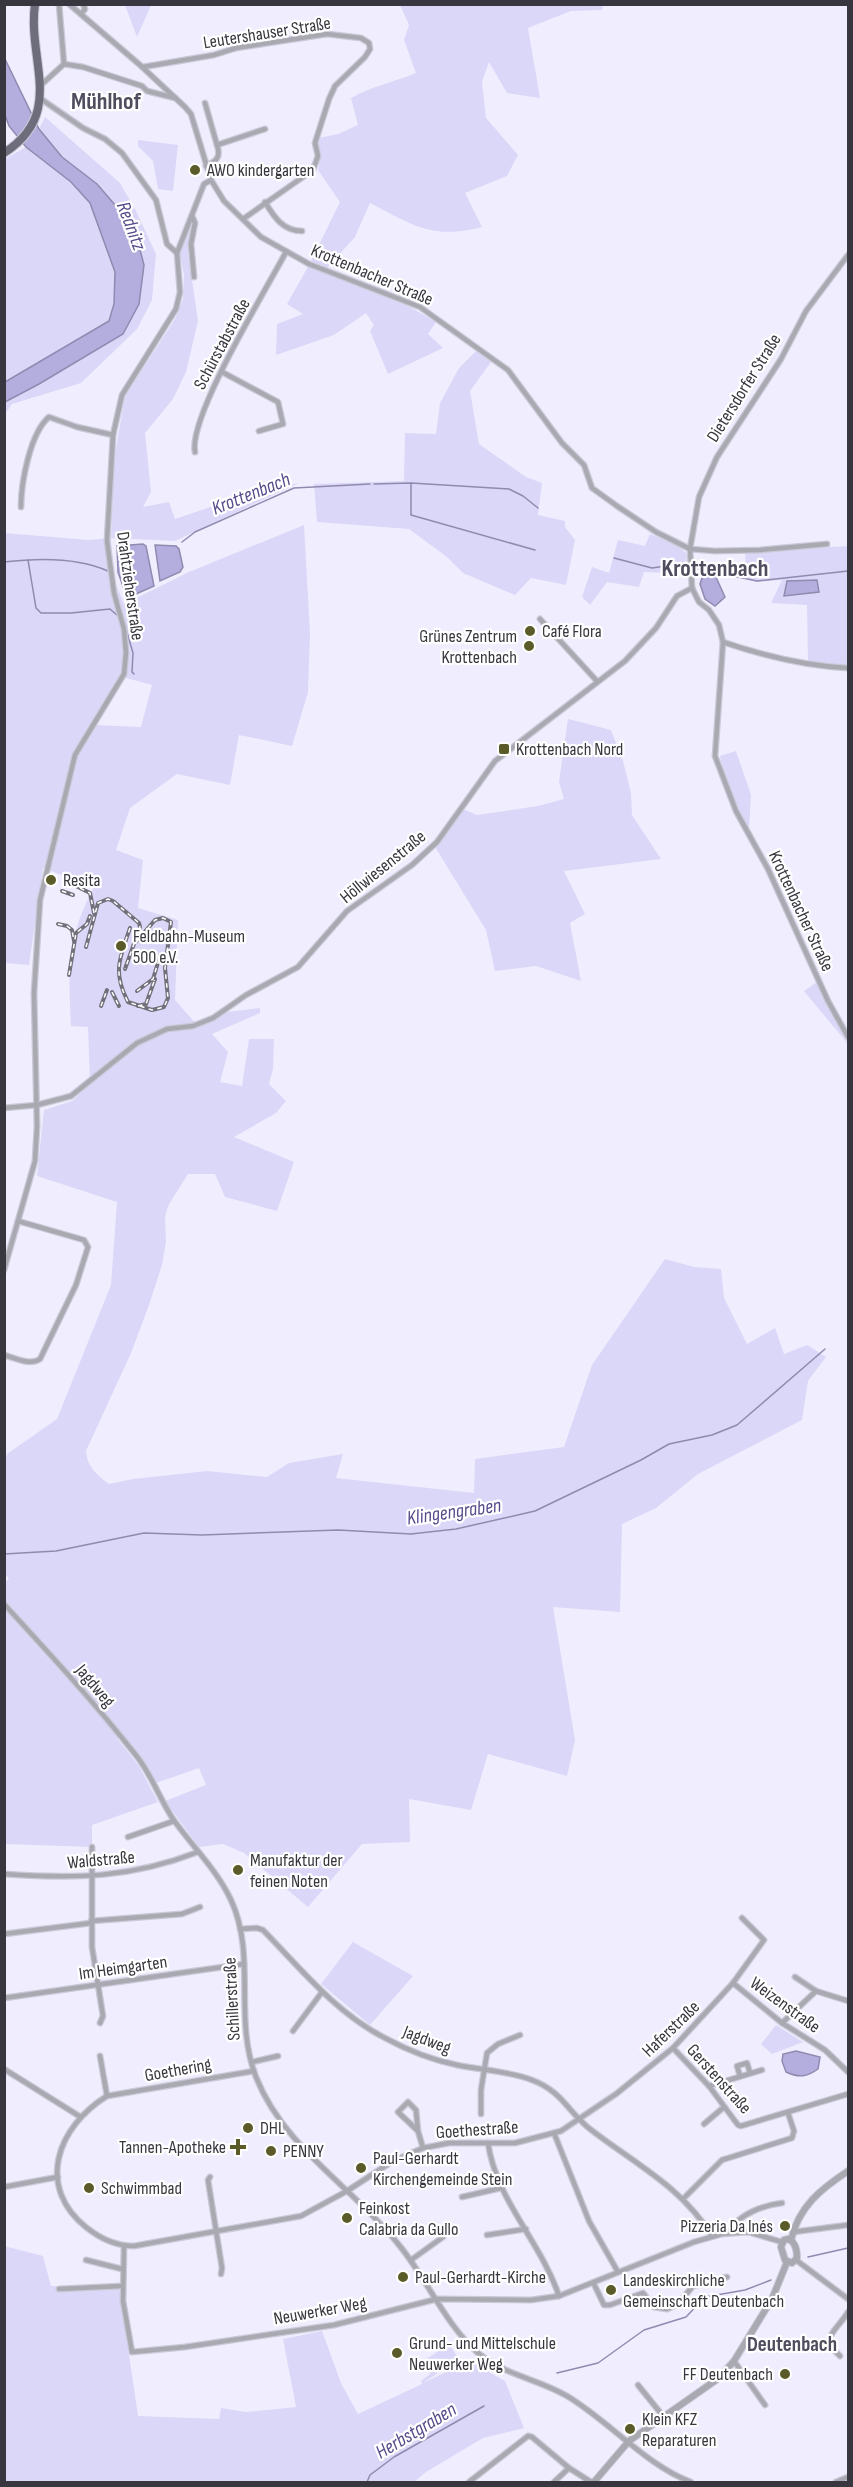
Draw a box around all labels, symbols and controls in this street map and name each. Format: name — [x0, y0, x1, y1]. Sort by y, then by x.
street label: Leutershauser Straße — [202, 13, 332, 53]
district label: Mühlhof — [71, 87, 141, 116]
place label: AWO kindergarten — [206, 160, 315, 181]
marker: AWO kindergarten — [188, 163, 202, 177]
water label: Rednitz — [111, 198, 151, 255]
street label: Krottenbacher Straße — [308, 240, 436, 310]
street label: Schürstabstraße — [189, 295, 255, 393]
street label: Dietersdorfer Straße — [702, 330, 786, 446]
water label: Krottenbach — [208, 467, 294, 521]
street label: Drahtzieherstraße — [112, 530, 148, 642]
district label: Krottenbach — [662, 554, 769, 583]
place label: Café Flora — [542, 621, 602, 642]
marker: Café Flora — [523, 624, 537, 638]
place label: Grünes Zentrum Krottenbach — [419, 626, 517, 668]
marker: Grünes Zentrum Krottenbach — [522, 639, 536, 653]
place label: Krottenbach Nord — [516, 739, 623, 760]
marker: Krottenbach Nord — [497, 742, 511, 756]
street label: Höllwiesenstraße — [336, 826, 430, 908]
street label: Krottenbacher Straße — [764, 847, 838, 975]
place label: Resita — [63, 870, 101, 891]
marker: Resita — [44, 873, 58, 887]
place label: Feldbahn-Museum 500 e.V. — [133, 926, 245, 968]
marker: Feldbahn-Museum 500 e.V. — [114, 939, 128, 953]
water label: Klingengraben — [405, 1494, 503, 1530]
street label: Jagdweg — [70, 1659, 119, 1712]
street label: Waldstraße — [66, 1847, 136, 1873]
place label: Manufaktur der feinen Noten — [250, 1850, 343, 1892]
marker: Manufaktur der feinen Noten — [231, 1863, 245, 1877]
street label: Im Heimgarten — [78, 1951, 168, 1985]
street label: Schillerstraße — [219, 1957, 245, 2041]
street label: Weizenstraße — [746, 1972, 824, 2038]
street label: Haferstraße — [638, 1997, 704, 2061]
street label: Jagdweg — [399, 2021, 454, 2059]
street label: Gerstenstraße — [682, 2040, 756, 2118]
street label: Goethering — [143, 2054, 213, 2086]
street label: Goethestraße — [435, 2117, 519, 2143]
place label: DHL — [260, 2118, 285, 2139]
marker: DHL — [241, 2121, 255, 2135]
place label: Tannen-Apotheke — [119, 2137, 226, 2158]
marker: Tannen-Apotheke — [231, 2140, 245, 2154]
place label: PENNY — [283, 2141, 324, 2162]
marker: PENNY — [264, 2144, 278, 2158]
place label: Paul-Gerhardt Kirchengemeinde Stein — [373, 2148, 512, 2190]
marker: Paul-Gerhardt Kirchengemeinde Stein — [354, 2161, 368, 2175]
place label: Schwimmbad — [101, 2178, 182, 2199]
marker: Schwimmbad — [82, 2181, 96, 2195]
place label: Feinkost Calabria da Gullo — [359, 2198, 458, 2240]
marker: Feinkost Calabria da Gullo — [340, 2211, 354, 2225]
place label: Pizzeria Da Inés — [680, 2216, 773, 2237]
marker: Pizzeria Da Inés — [778, 2219, 792, 2233]
place label: Paul-Gerhardt-Kirche — [415, 2267, 546, 2288]
marker: Paul-Gerhardt-Kirche — [396, 2270, 410, 2284]
place label: Landeskirchliche Gemeinschaft Deutenbach — [623, 2270, 784, 2312]
marker: Landeskirchliche Gemeinschaft Deutenbach — [604, 2283, 618, 2297]
street label: Neuwerker Weg — [272, 2292, 368, 2330]
district label: Deutenbach — [747, 2332, 837, 2357]
place label: Grund- und Mittelschule Neuwerker Weg — [409, 2333, 556, 2375]
marker: Grund- und Mittelschule Neuwerker Weg — [390, 2346, 404, 2360]
place label: FF Deutenbach — [683, 2364, 773, 2385]
marker: FF Deutenbach — [778, 2367, 792, 2381]
water label: Herbstgraben — [371, 2397, 461, 2465]
place label: Klein KFZ Reparaturen — [642, 2409, 716, 2451]
marker: Klein KFZ Reparaturen — [623, 2422, 637, 2436]

